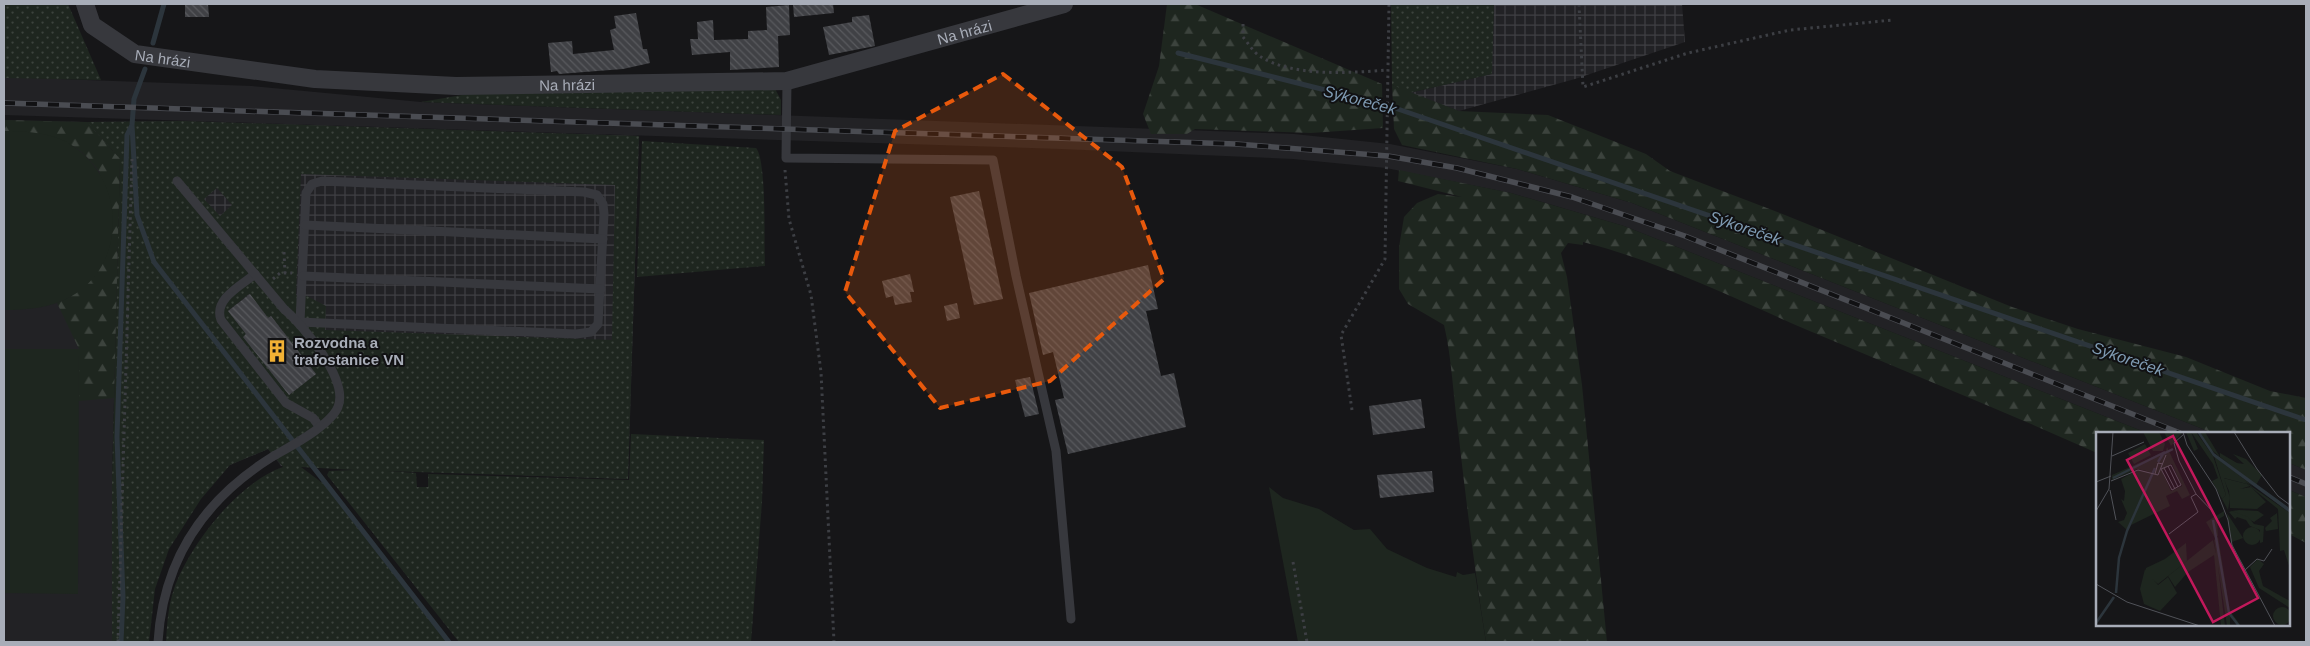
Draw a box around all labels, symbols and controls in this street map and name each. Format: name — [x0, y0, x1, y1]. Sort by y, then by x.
street label: Na hrázi — [935, 16, 994, 47]
street label: Na hrázi — [134, 46, 192, 70]
street label: Na hrázi — [539, 75, 595, 93]
water label: Sýkoreček — [1322, 82, 1399, 118]
water label: Sýkoreček — [1707, 208, 1784, 249]
place label: Rozvodna a trafostanice VN — [294, 334, 404, 368]
building icon: Rozvodna a trafostanice VN — [264, 338, 290, 364]
water label: Sýkoreček — [2090, 339, 2167, 380]
inset map — [2096, 432, 2290, 626]

